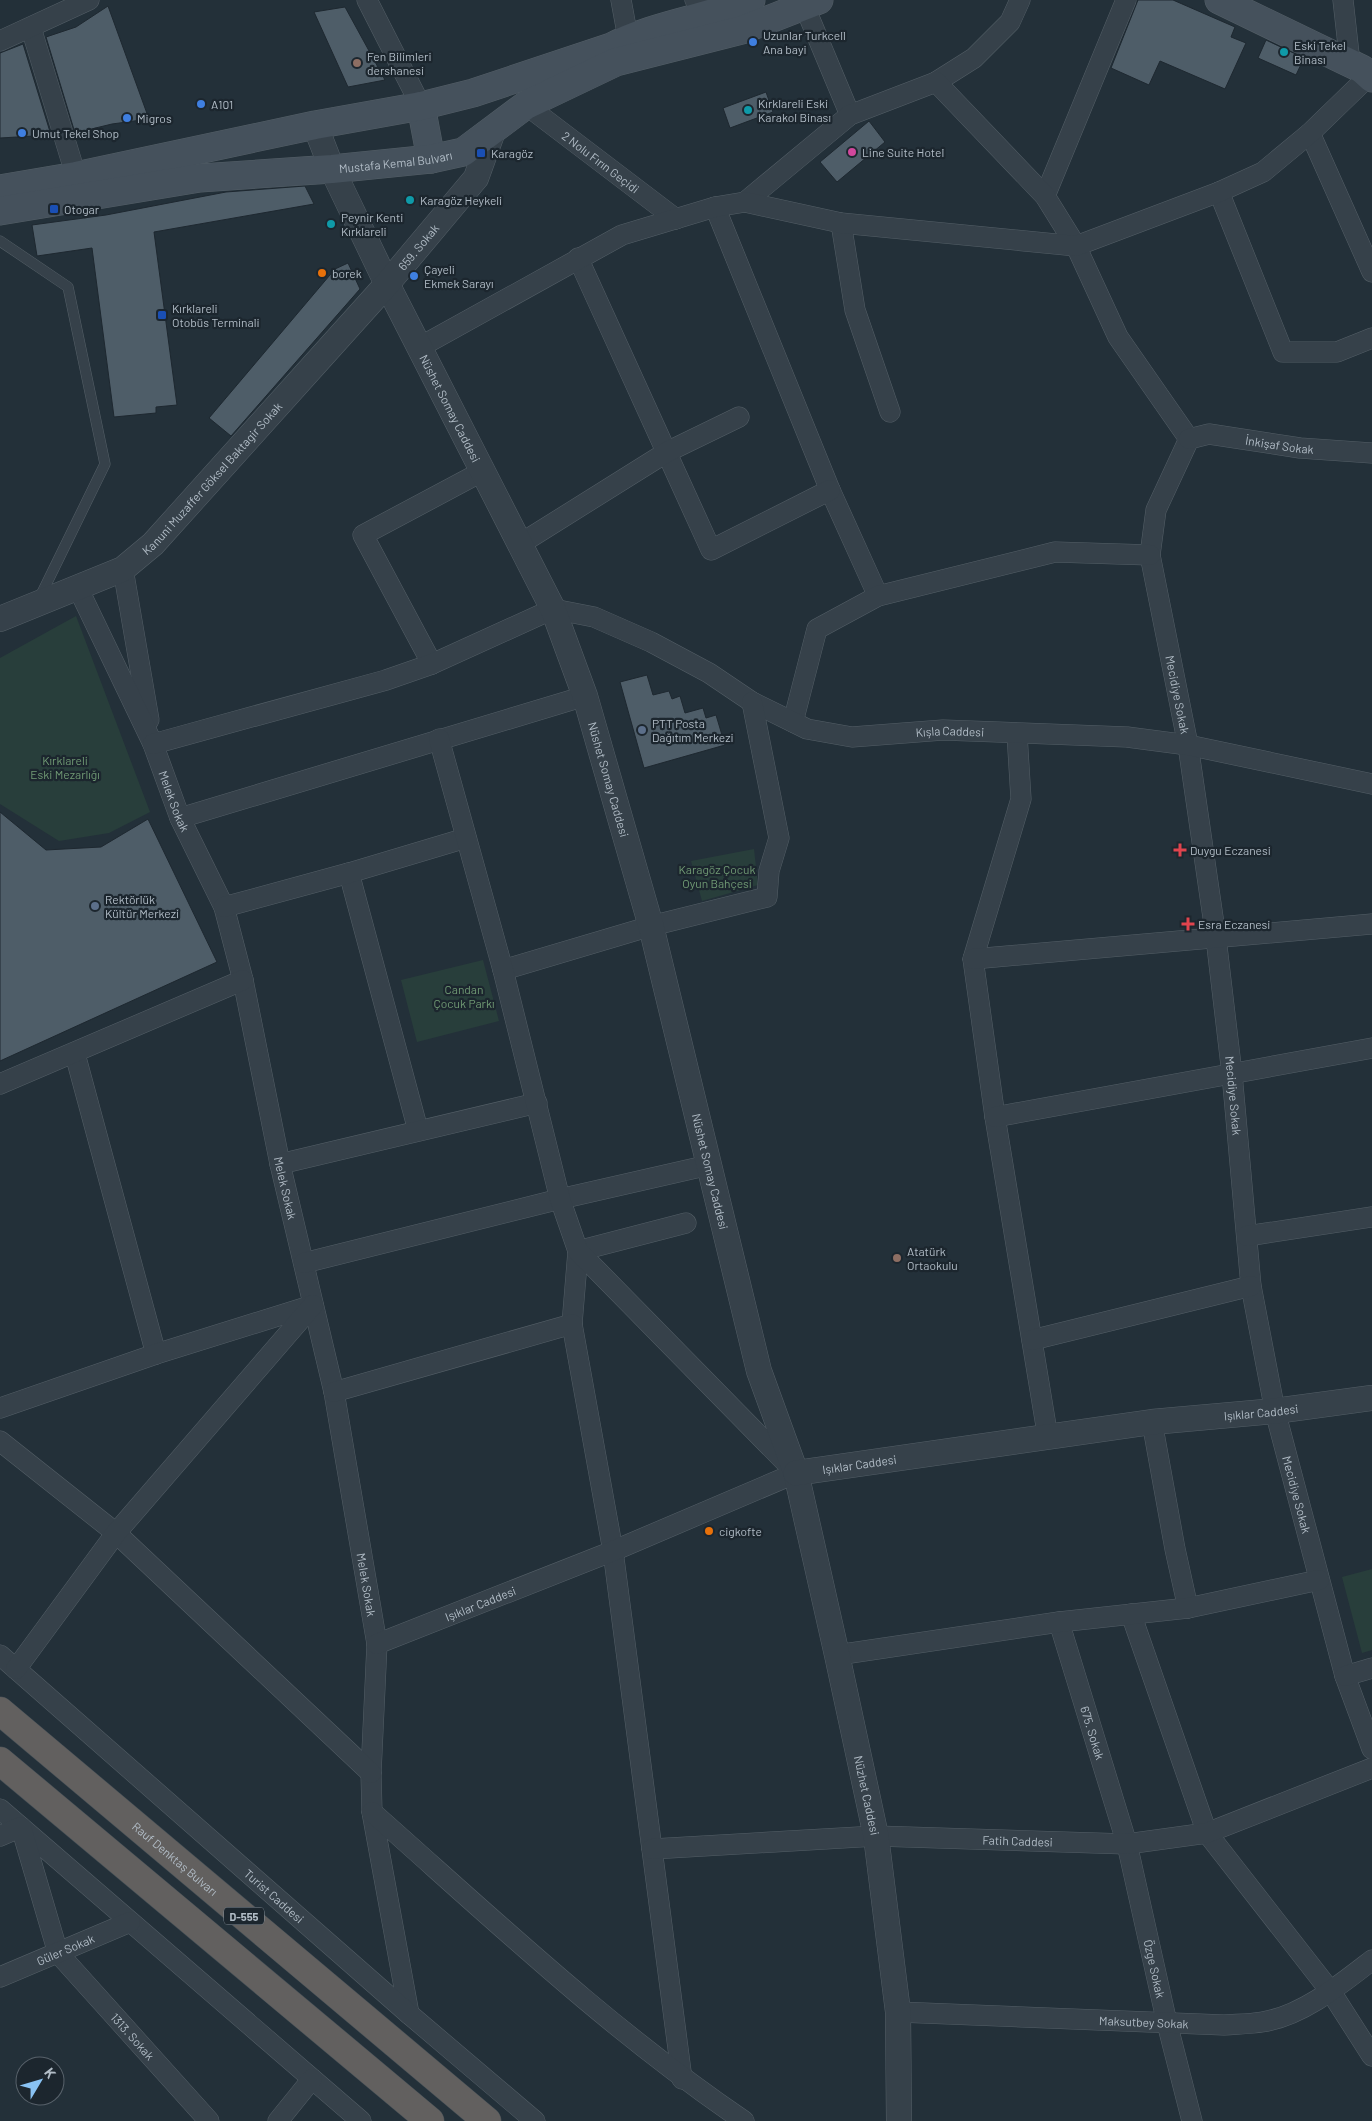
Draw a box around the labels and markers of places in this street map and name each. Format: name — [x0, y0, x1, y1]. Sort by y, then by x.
place label: Uzunlar Turkcell Ana bayi — [763, 28, 846, 56]
marker: Uzunlar Turkcell Ana bayi — [747, 36, 759, 48]
place label: Eski Tekel Binası — [1294, 38, 1346, 66]
marker: Eski Tekel Binası — [1278, 46, 1290, 58]
place label: Fen Bilimleri dershanesi — [367, 49, 432, 77]
marker: Fen Bilimleri dershanesi — [351, 57, 363, 69]
place label: Kırklareli Eski Karakol Binası — [758, 96, 831, 124]
place label: A101 — [211, 97, 233, 111]
marker: A101 — [195, 98, 207, 110]
marker: Kırklareli Eski Karakol Binası — [742, 104, 754, 116]
place label: Migros — [137, 111, 172, 125]
marker: Migros — [121, 112, 133, 124]
place label: Umut Tekel Shop — [32, 126, 119, 140]
marker: Umut Tekel Shop — [16, 127, 28, 139]
place label: Line Suite Hotel — [862, 145, 944, 159]
place label: Karagöz — [491, 146, 533, 160]
marker: Line Suite Hotel — [846, 146, 858, 158]
marker: Karagöz — [475, 147, 487, 159]
place label: Karagöz Heykeli — [420, 193, 502, 207]
marker: Karagöz Heykeli — [404, 194, 416, 206]
place label: Otogar — [64, 202, 100, 216]
marker: Otogar — [48, 203, 60, 215]
place label: Peynir Kenti Kırklareli — [341, 210, 403, 238]
marker: Peynir Kenti Kırklareli — [325, 218, 337, 230]
place label: Çayeli Ekmek Sarayı — [424, 262, 494, 290]
place label: borek — [332, 266, 362, 280]
marker: borek — [316, 267, 328, 279]
marker: Çayeli Ekmek Sarayı — [408, 270, 420, 282]
place label: Kırklareli Otobüs Terminali — [172, 301, 260, 329]
marker: Kırklareli Otobüs Terminali — [156, 309, 168, 321]
place label: PTT Posta Dağıtım Merkezi — [652, 716, 734, 744]
marker: PTT Posta Dağıtım Merkezi — [636, 724, 648, 736]
place label: Duygu Eczanesi — [1190, 843, 1271, 857]
marker: Duygu Eczanesi — [1174, 844, 1186, 856]
place label: Rektörlük Kültür Merkezi — [105, 892, 179, 920]
marker: Rektörlük Kültür Merkezi — [89, 900, 101, 912]
place label: Esra Eczanesi — [1198, 917, 1270, 931]
marker: Esra Eczanesi — [1182, 918, 1194, 930]
place label: Atatürk Ortaokulu — [907, 1244, 958, 1272]
marker: Atatürk Ortaokulu — [891, 1252, 903, 1264]
place label: cigkofte — [719, 1524, 762, 1538]
marker: cigkofte — [703, 1525, 715, 1537]

